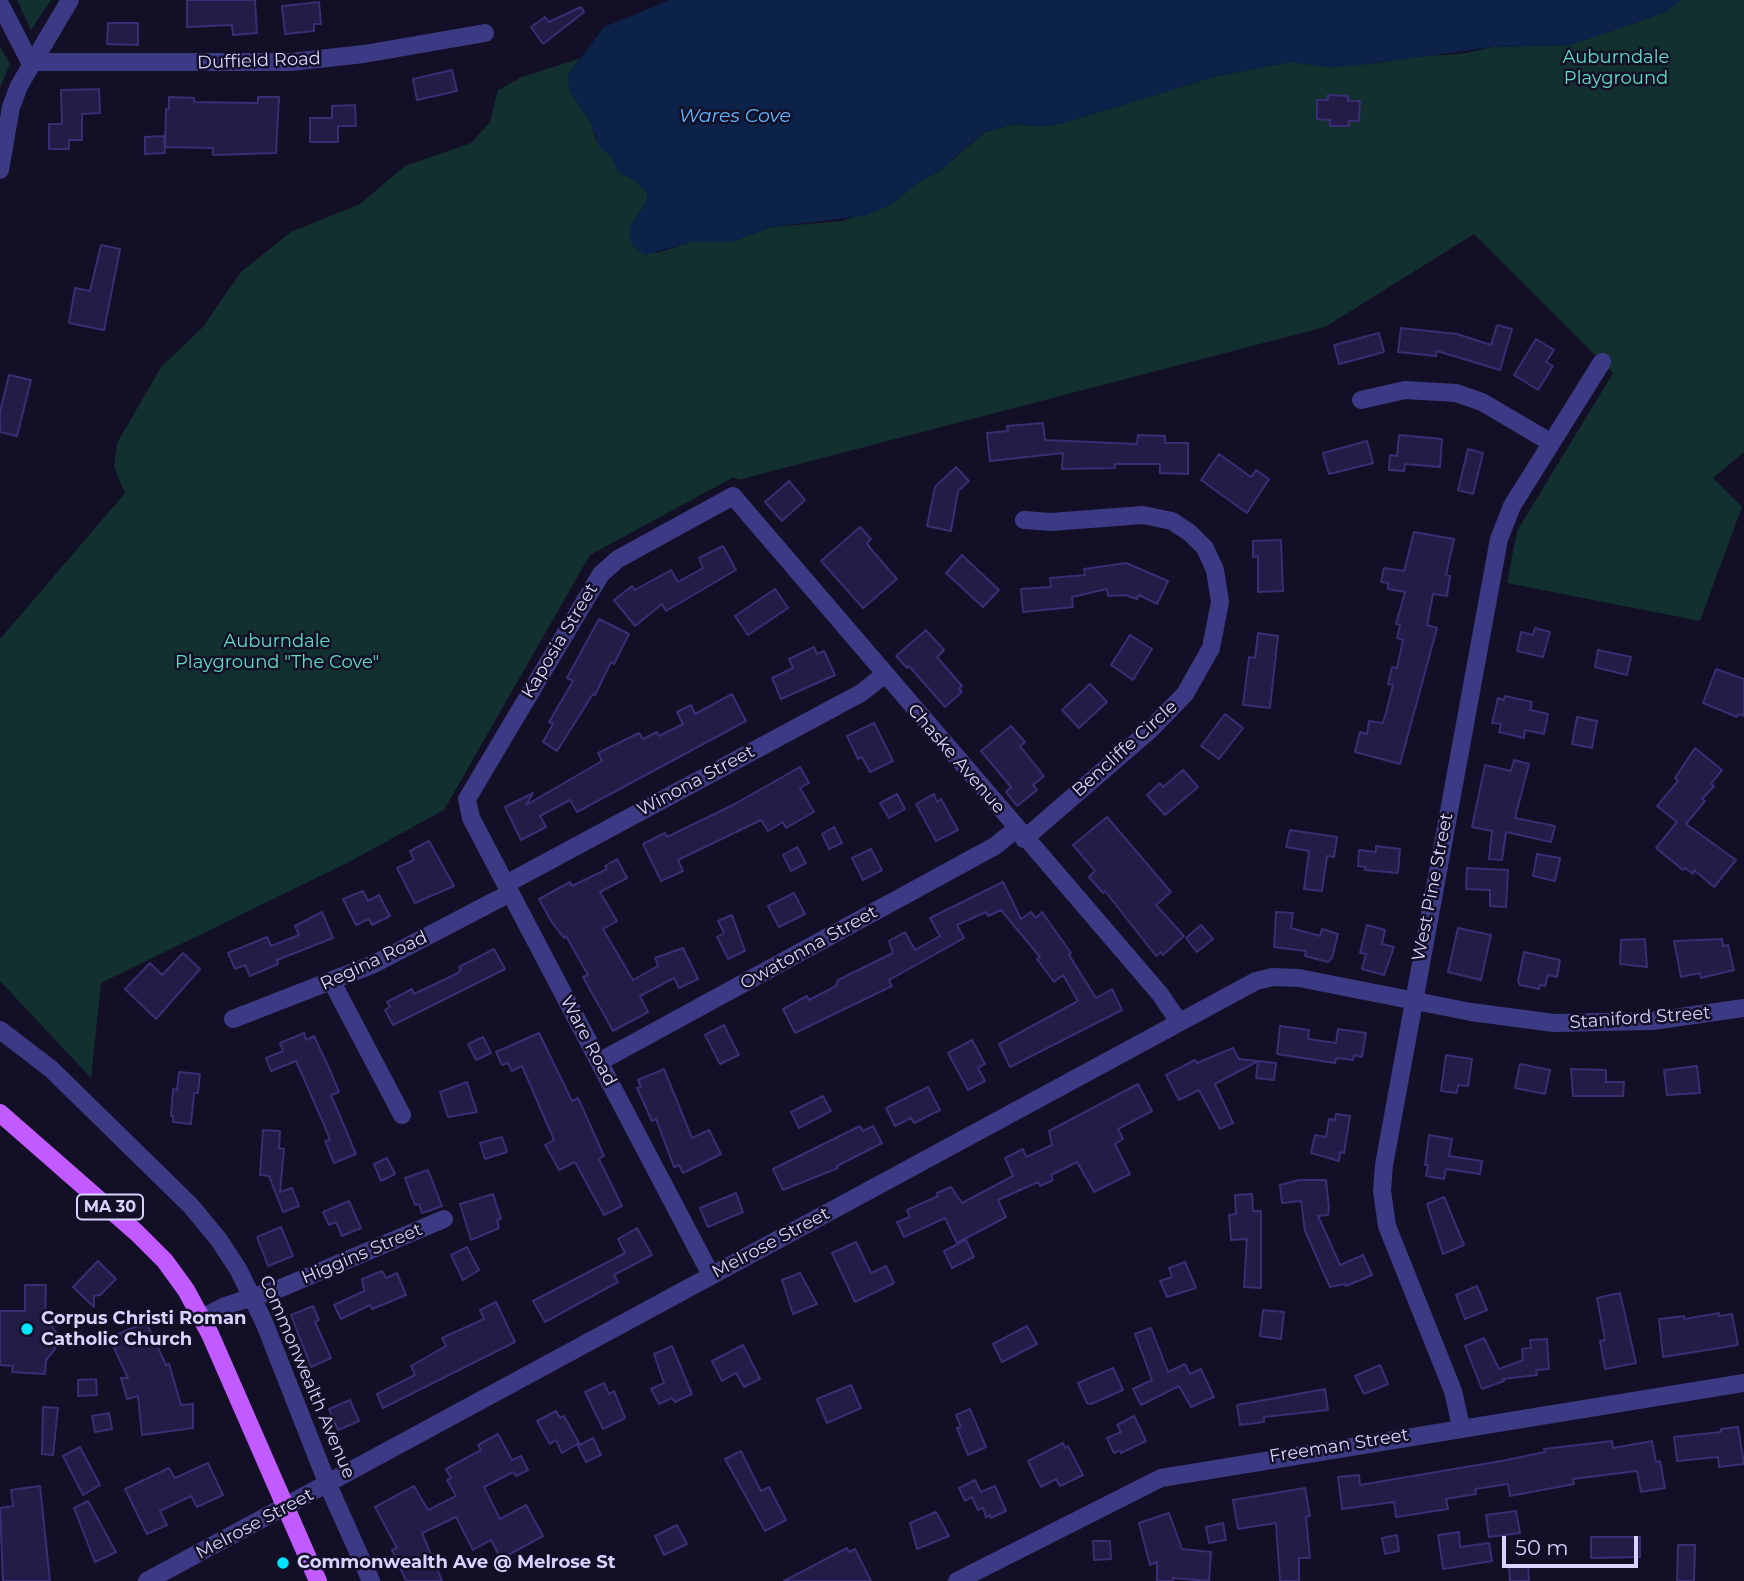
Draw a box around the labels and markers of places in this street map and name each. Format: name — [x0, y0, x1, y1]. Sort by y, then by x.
place label: Corpus Christi Roman Catholic Church — [41, 1308, 247, 1350]
marker: Corpus Christi Roman Catholic Church — [19, 1321, 35, 1337]
place label: Commonwealth Ave @ Melrose St — [297, 1552, 616, 1574]
marker: Commonwealth Ave @ Melrose St — [275, 1555, 291, 1571]

